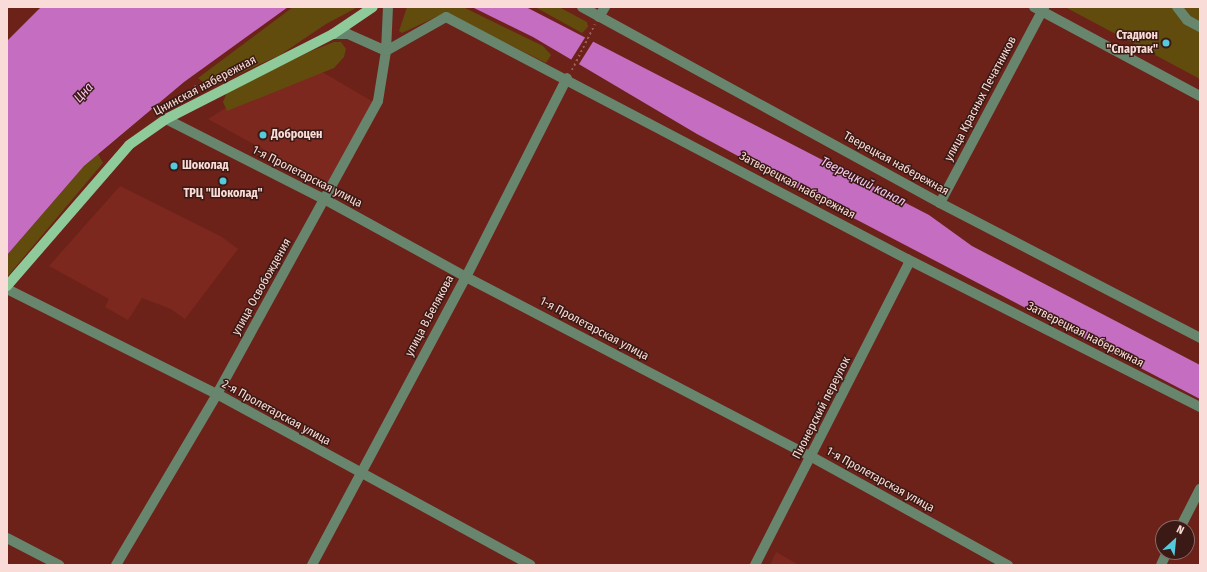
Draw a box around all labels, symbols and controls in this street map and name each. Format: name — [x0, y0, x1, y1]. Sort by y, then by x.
place label: Стадион "Спартак" — [1106, 29, 1158, 57]
street label: улица Красных Печатников — [942, 34, 1020, 164]
marker: Стадион "Спартак" — [1161, 38, 1171, 48]
street label: Цнинская набережная — [151, 53, 259, 119]
water label: Цна — [71, 80, 97, 106]
place label: Доброцен — [271, 128, 322, 142]
street label: Тверецкая набережная — [841, 129, 951, 199]
marker: Доброцен — [258, 130, 268, 140]
street label: 1-я Пролетарская улица — [250, 143, 364, 211]
street label: Затверецкая набережная — [736, 149, 858, 223]
water label: Тверецкий канал — [818, 154, 908, 210]
place label: Шоколад — [182, 159, 229, 173]
marker: Шоколад — [169, 161, 179, 171]
marker: ТРЦ "Шоколад" — [218, 176, 228, 186]
place label: ТРЦ "Шоколад" — [183, 187, 263, 201]
street label: улица Освобождения — [229, 236, 295, 338]
street label: улица В.Белякова — [403, 273, 457, 359]
street label: 1-я Пролетарская улица — [537, 294, 651, 364]
street label: Затверецкая набережная — [1024, 299, 1146, 371]
street label: Пионерский переулок — [790, 354, 854, 462]
street label: 2-я Пролетарская улица — [219, 377, 333, 449]
street label: 1-я Пролетарская улица — [823, 444, 937, 516]
north arrow — [1155, 520, 1195, 560]
text: N — [1174, 522, 1186, 537]

